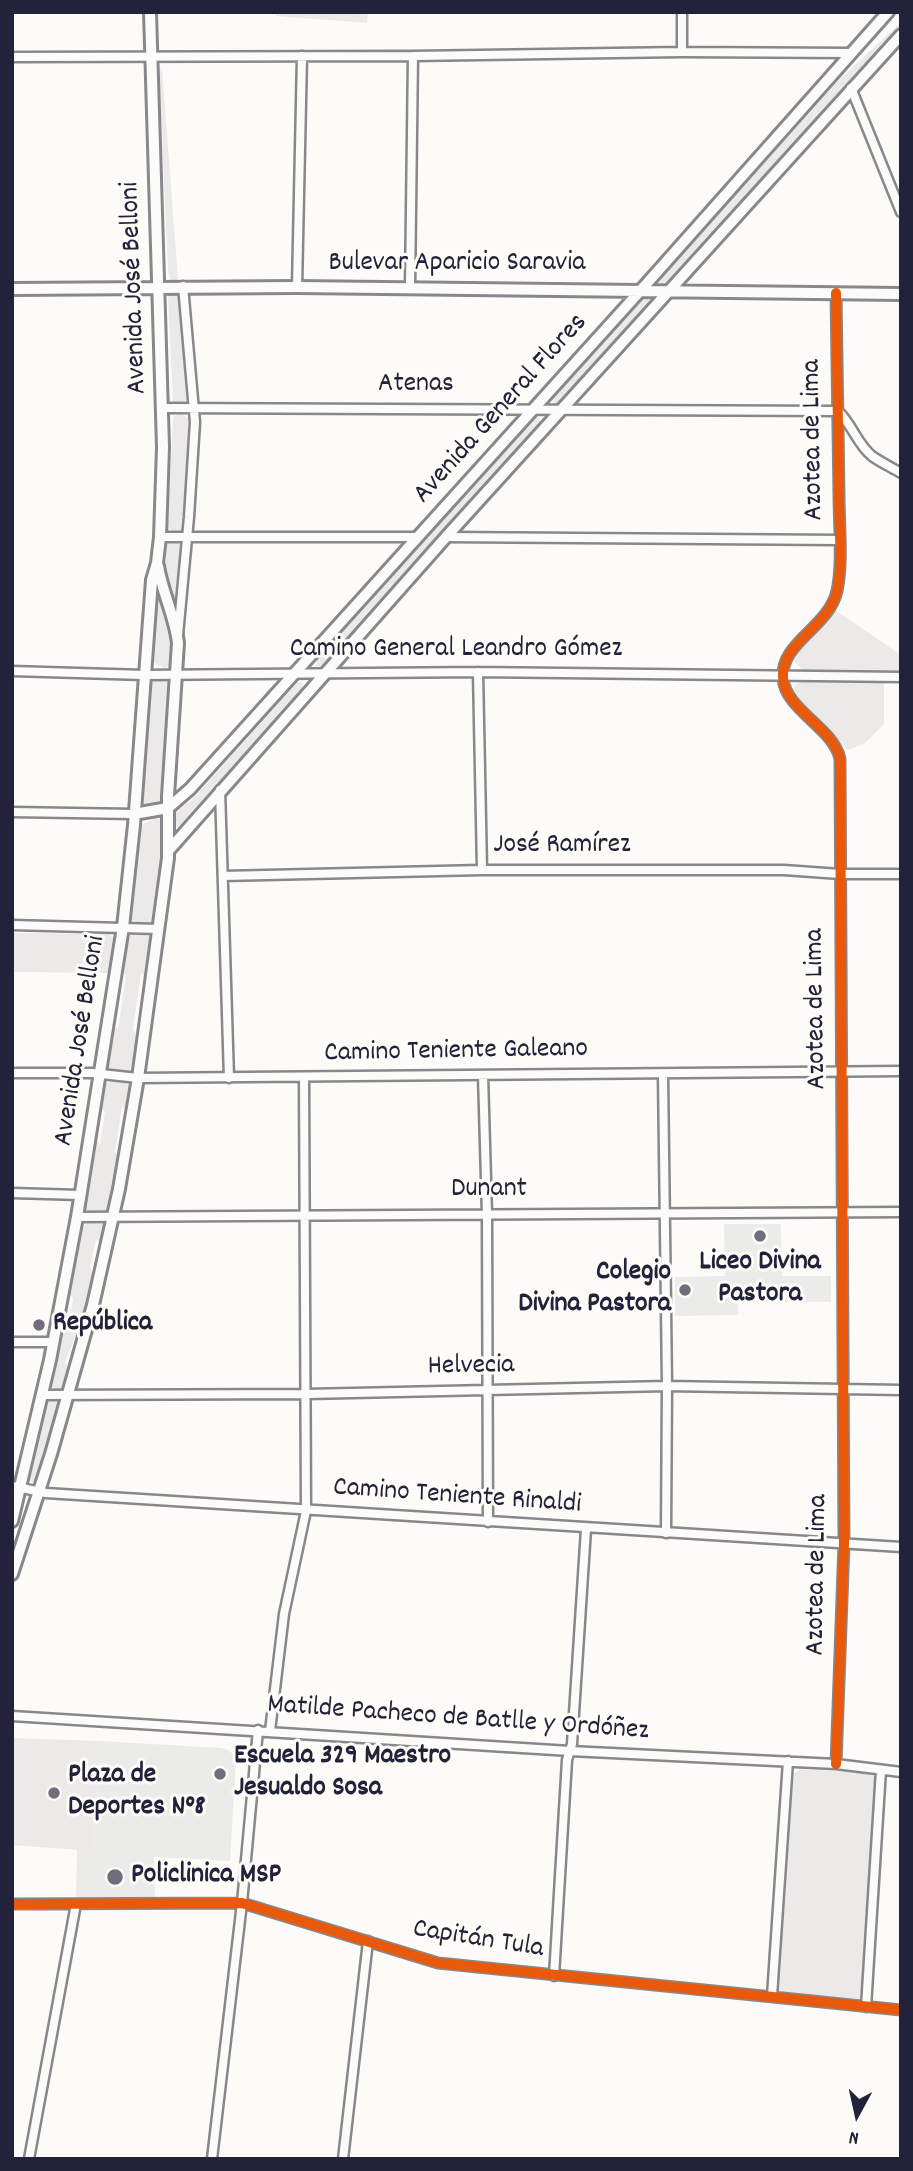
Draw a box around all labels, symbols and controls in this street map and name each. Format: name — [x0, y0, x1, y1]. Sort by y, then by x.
street label: Avenida José Belloni — [116, 181, 156, 395]
street label: Bulevar Aparicio Saravia — [329, 248, 585, 282]
street label: Avenida General Flores — [408, 308, 596, 512]
street label: Azotea de Lima — [797, 359, 833, 521]
street label: Atenas — [378, 369, 454, 403]
street label: Camino General Leandro Gómez — [290, 634, 622, 668]
street label: José Ramírez — [493, 830, 631, 864]
street label: Azotea de Lima — [800, 928, 836, 1090]
street label: Avenida José Belloni — [49, 933, 115, 1149]
street label: Camino Teniente Galeano — [324, 1034, 588, 1072]
street label: Dunant — [451, 1174, 527, 1208]
marker: Liceo Divina Pastora — [752, 1228, 768, 1244]
place label: Liceo Divina Pastora — [699, 1247, 821, 1313]
place label: Colegio Divina Pastora — [518, 1257, 671, 1323]
marker: Colegio Divina Pastora — [677, 1282, 693, 1298]
place label: República — [53, 1308, 152, 1342]
marker: República — [31, 1317, 47, 1333]
street label: Helvecia — [427, 1350, 515, 1386]
street label: Camino Teniente Rinaldi — [332, 1473, 582, 1523]
street label: Azotea de Lima — [801, 1494, 837, 1656]
street label: Matilde Pacheco de Batlle y Ordóñez — [266, 1690, 650, 1750]
place label: Escuela 329 Maestro Jesualdo Sosa — [234, 1741, 451, 1807]
place label: Plaza de Deportes N°8 — [68, 1760, 205, 1826]
marker: Escuela 329 Maestro Jesualdo Sosa — [212, 1766, 228, 1782]
marker: Plaza de Deportes N°8 — [46, 1785, 62, 1801]
place label: Policlinica MSP — [131, 1860, 281, 1894]
marker: Policlinica MSP — [105, 1867, 125, 1887]
street label: Capitán Tula — [410, 1914, 546, 1968]
north arrow — [822, 2080, 892, 2150]
text: N — [847, 2122, 861, 2150]

